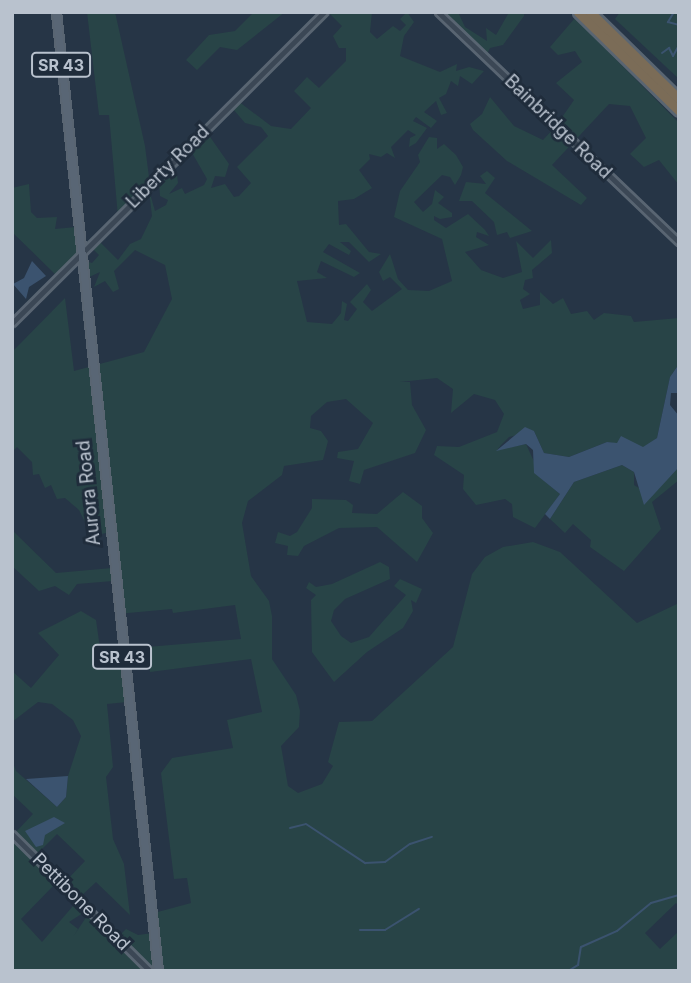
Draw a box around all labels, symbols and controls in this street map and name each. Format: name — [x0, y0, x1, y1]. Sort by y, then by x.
road number: SR 43 — [29, 53, 92, 78]
street label: Bainbridge Road — [500, 70, 616, 184]
street label: Liberty Road — [122, 121, 214, 213]
street label: Aurora Road — [73, 439, 105, 547]
road number: SR 43 — [90, 644, 154, 670]
street label: Pettibone Road — [28, 849, 134, 955]

